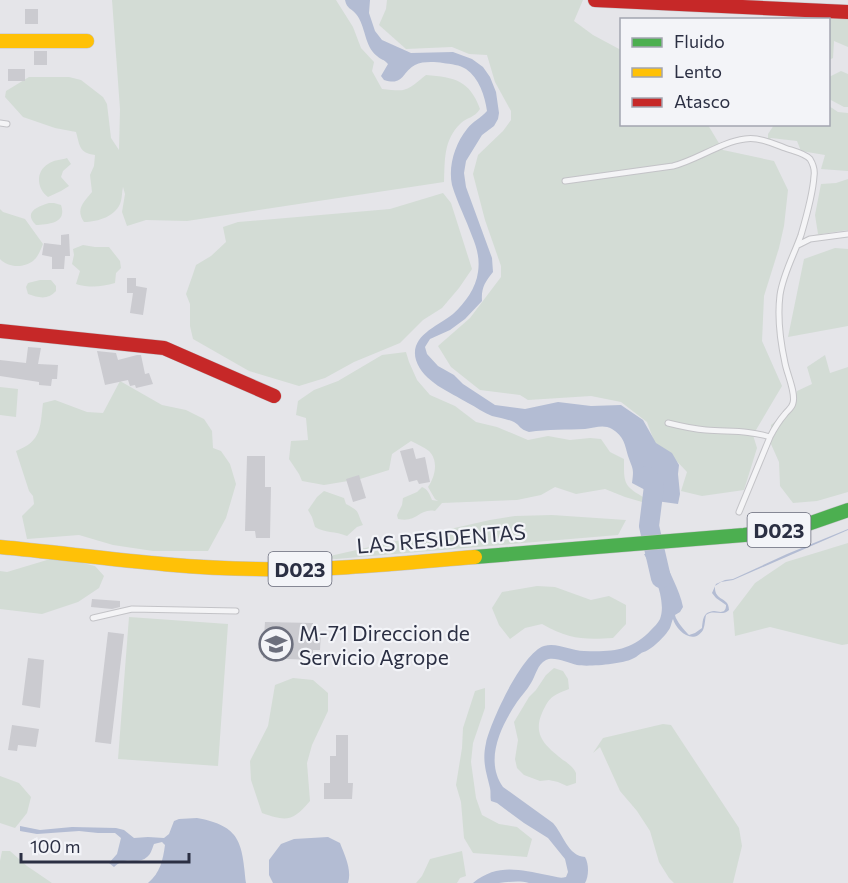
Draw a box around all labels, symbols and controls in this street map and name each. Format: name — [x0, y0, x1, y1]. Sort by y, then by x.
legend — [620, 18, 830, 126]
text: Fluido — [674, 30, 725, 52]
text: Lento — [674, 60, 722, 82]
text: Atasco — [674, 90, 730, 112]
road number: D023 — [748, 513, 810, 547]
street label: LAS RESIDENTAS — [355, 518, 527, 558]
road number: D023 — [268, 552, 332, 586]
place label: M-71 Direccion de Servicio Agrope — [299, 620, 470, 669]
school or university icon: M-71 Direccion de Servicio Agrope — [258, 626, 294, 662]
scale bar — [21, 826, 189, 864]
text: 100 m — [30, 835, 80, 857]

